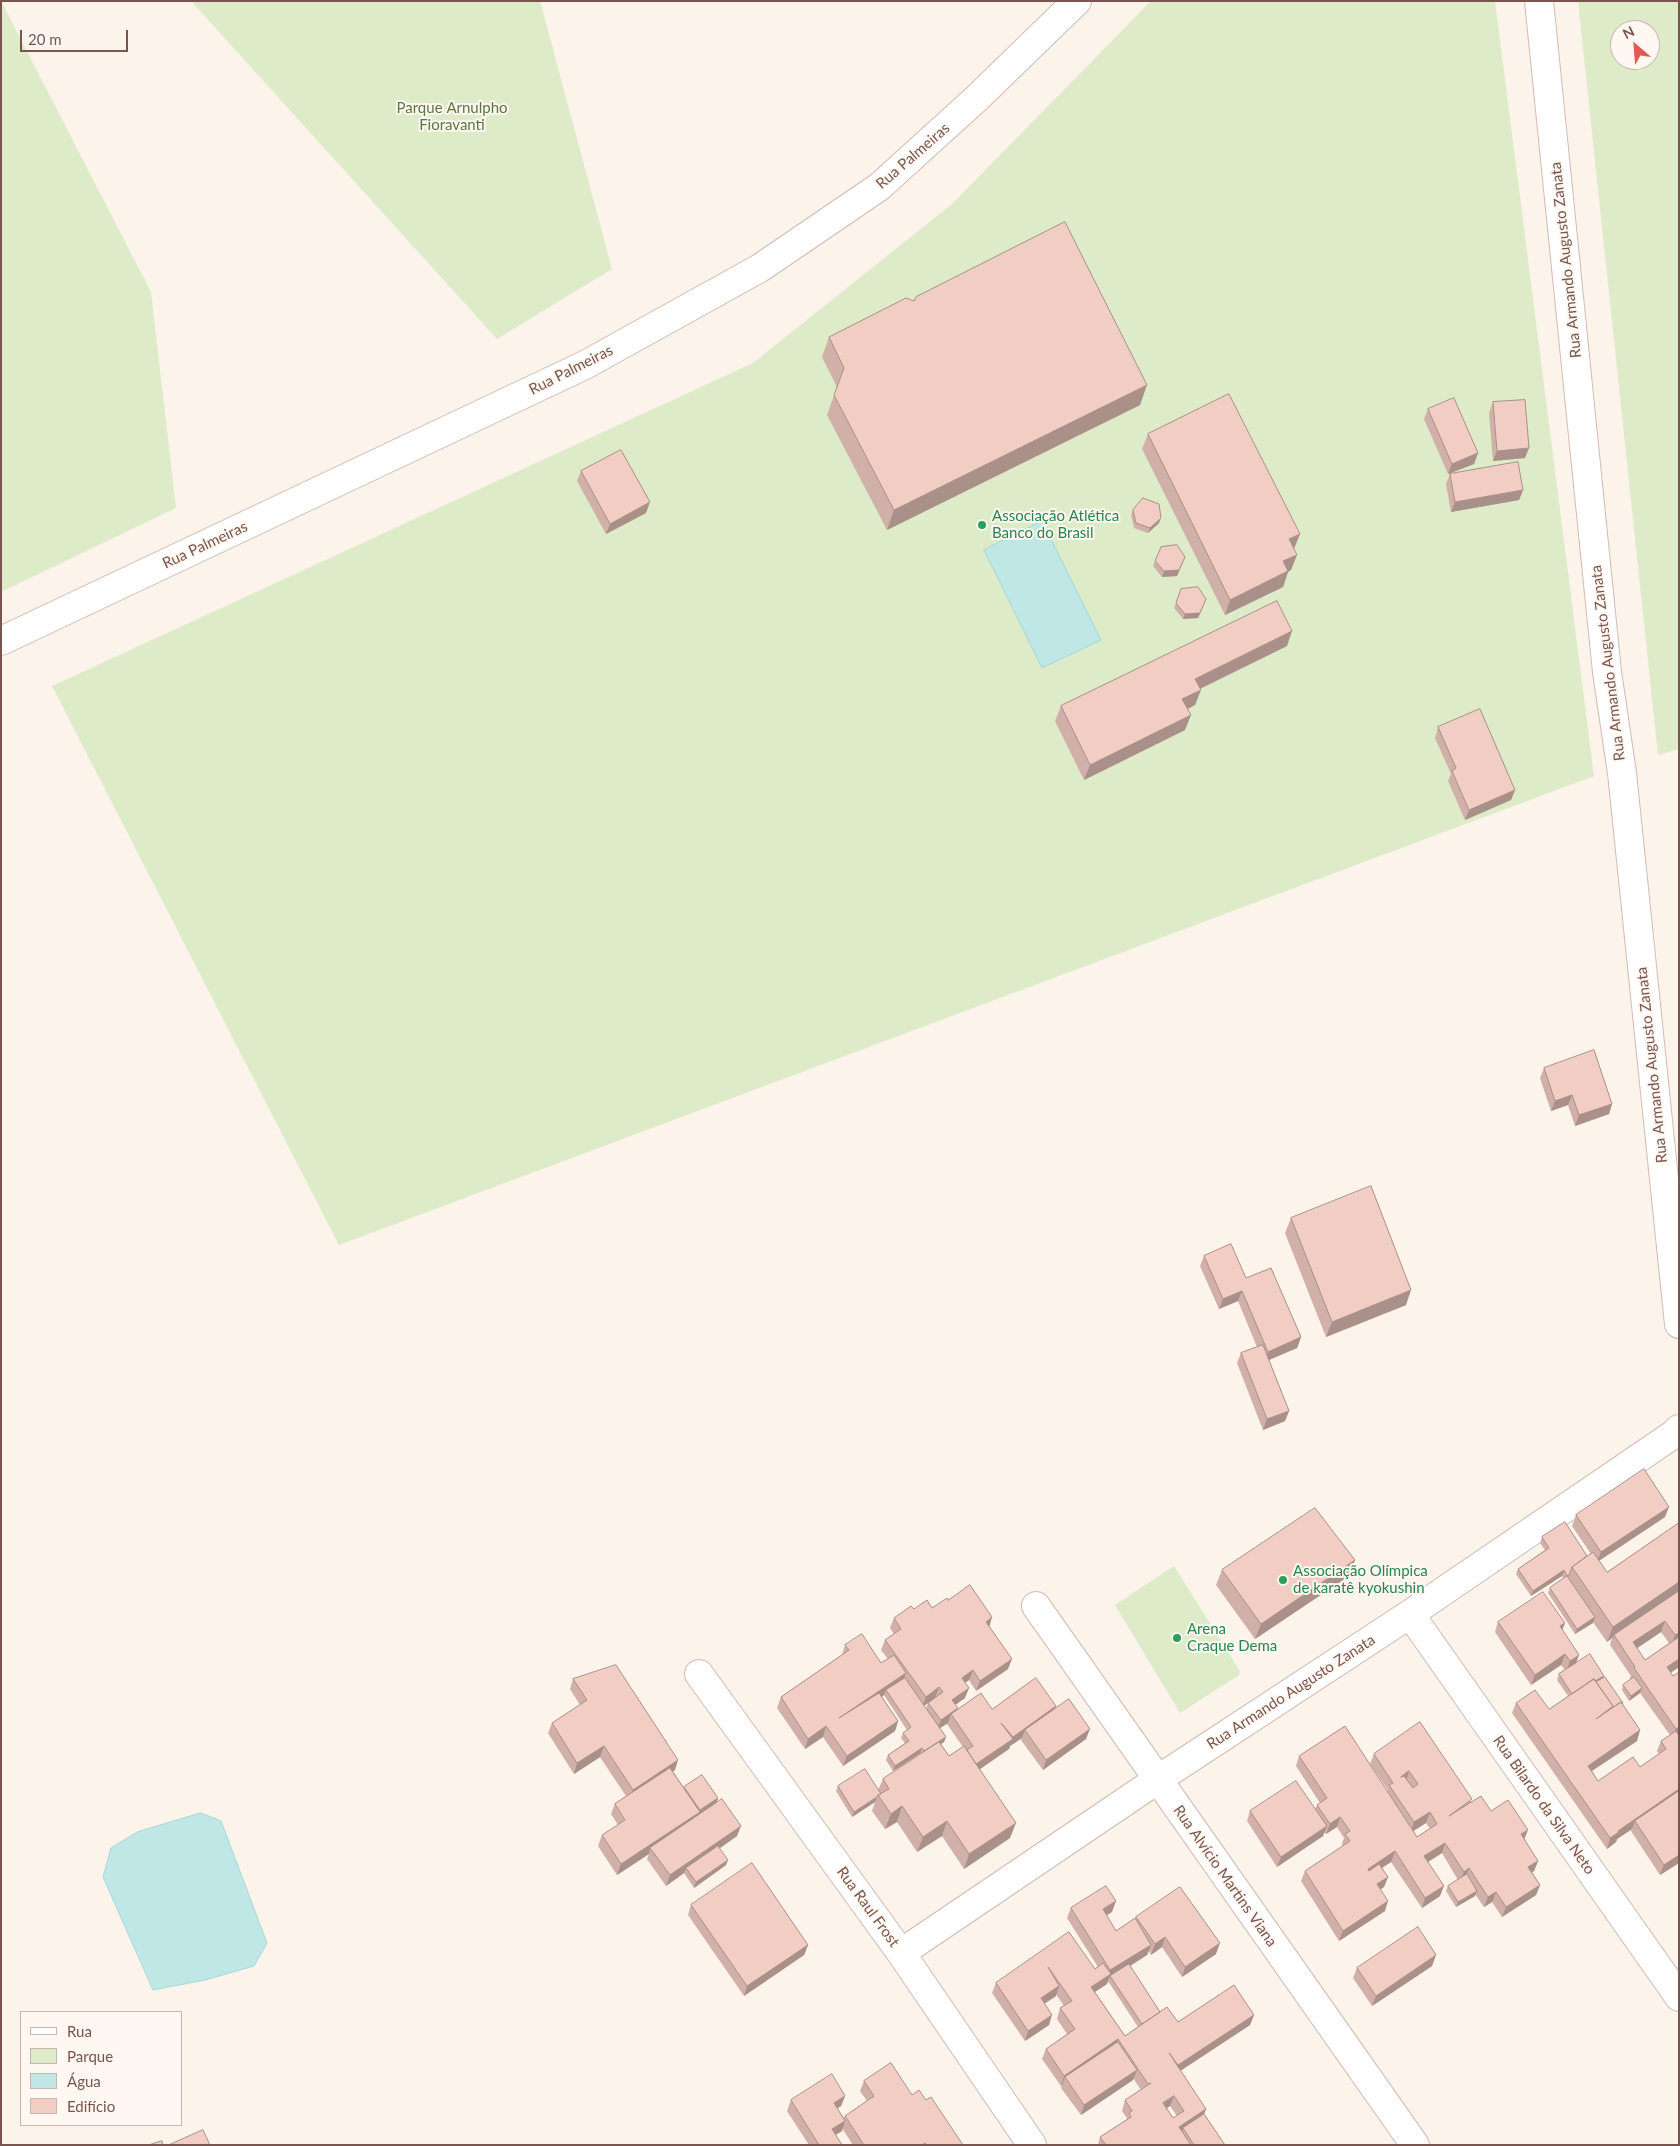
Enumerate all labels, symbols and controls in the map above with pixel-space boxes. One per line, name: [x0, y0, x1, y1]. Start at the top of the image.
scale bar: [22, 20, 130, 52]
north arrow: [1610, 20, 1660, 70]
text: N: [1620, 22, 1637, 42]
text: 20 m: [28, 30, 62, 48]
park label: Parque Arnulpho Fioravanti: [396, 99, 508, 134]
street label: Rua Palmeiras: [873, 119, 953, 193]
street label: Rua Armando Augusto Zanata: [1547, 161, 1585, 359]
street label: Rua Palmeiras: [526, 341, 616, 399]
place label: Associação Atlética Banco do Brasil: [992, 507, 1119, 542]
street label: Rua Palmeiras: [160, 517, 250, 573]
marker: Associação Atlética Banco do Brasil: [976, 519, 988, 531]
street label: Rua Armando Augusto Zanata: [1587, 564, 1629, 762]
street label: Rua Armando Augusto Zanata: [1633, 966, 1671, 1164]
place label: Associação Olímpica de karatê kyokushin: [1293, 1562, 1428, 1597]
marker: Associação Olímpica de karatê kyokushin: [1277, 1574, 1289, 1586]
place label: Arena Craque Dema: [1187, 1620, 1277, 1655]
street label: Rua Armando Augusto Zanata: [1204, 1631, 1378, 1753]
marker: Arena Craque Dema: [1171, 1632, 1183, 1644]
street label: Rua Bilardo da Silva Neto: [1489, 1732, 1599, 1878]
street label: Rua Alvício Martins Viana: [1169, 1802, 1281, 1950]
street label: Rua Raul Frost: [833, 1863, 903, 1951]
legend: [20, 2011, 182, 2126]
text: Rua: [67, 2022, 92, 2040]
text: Parque: [67, 2047, 113, 2065]
text: Água: [67, 2072, 101, 2090]
text: Edifício: [67, 2097, 115, 2115]

